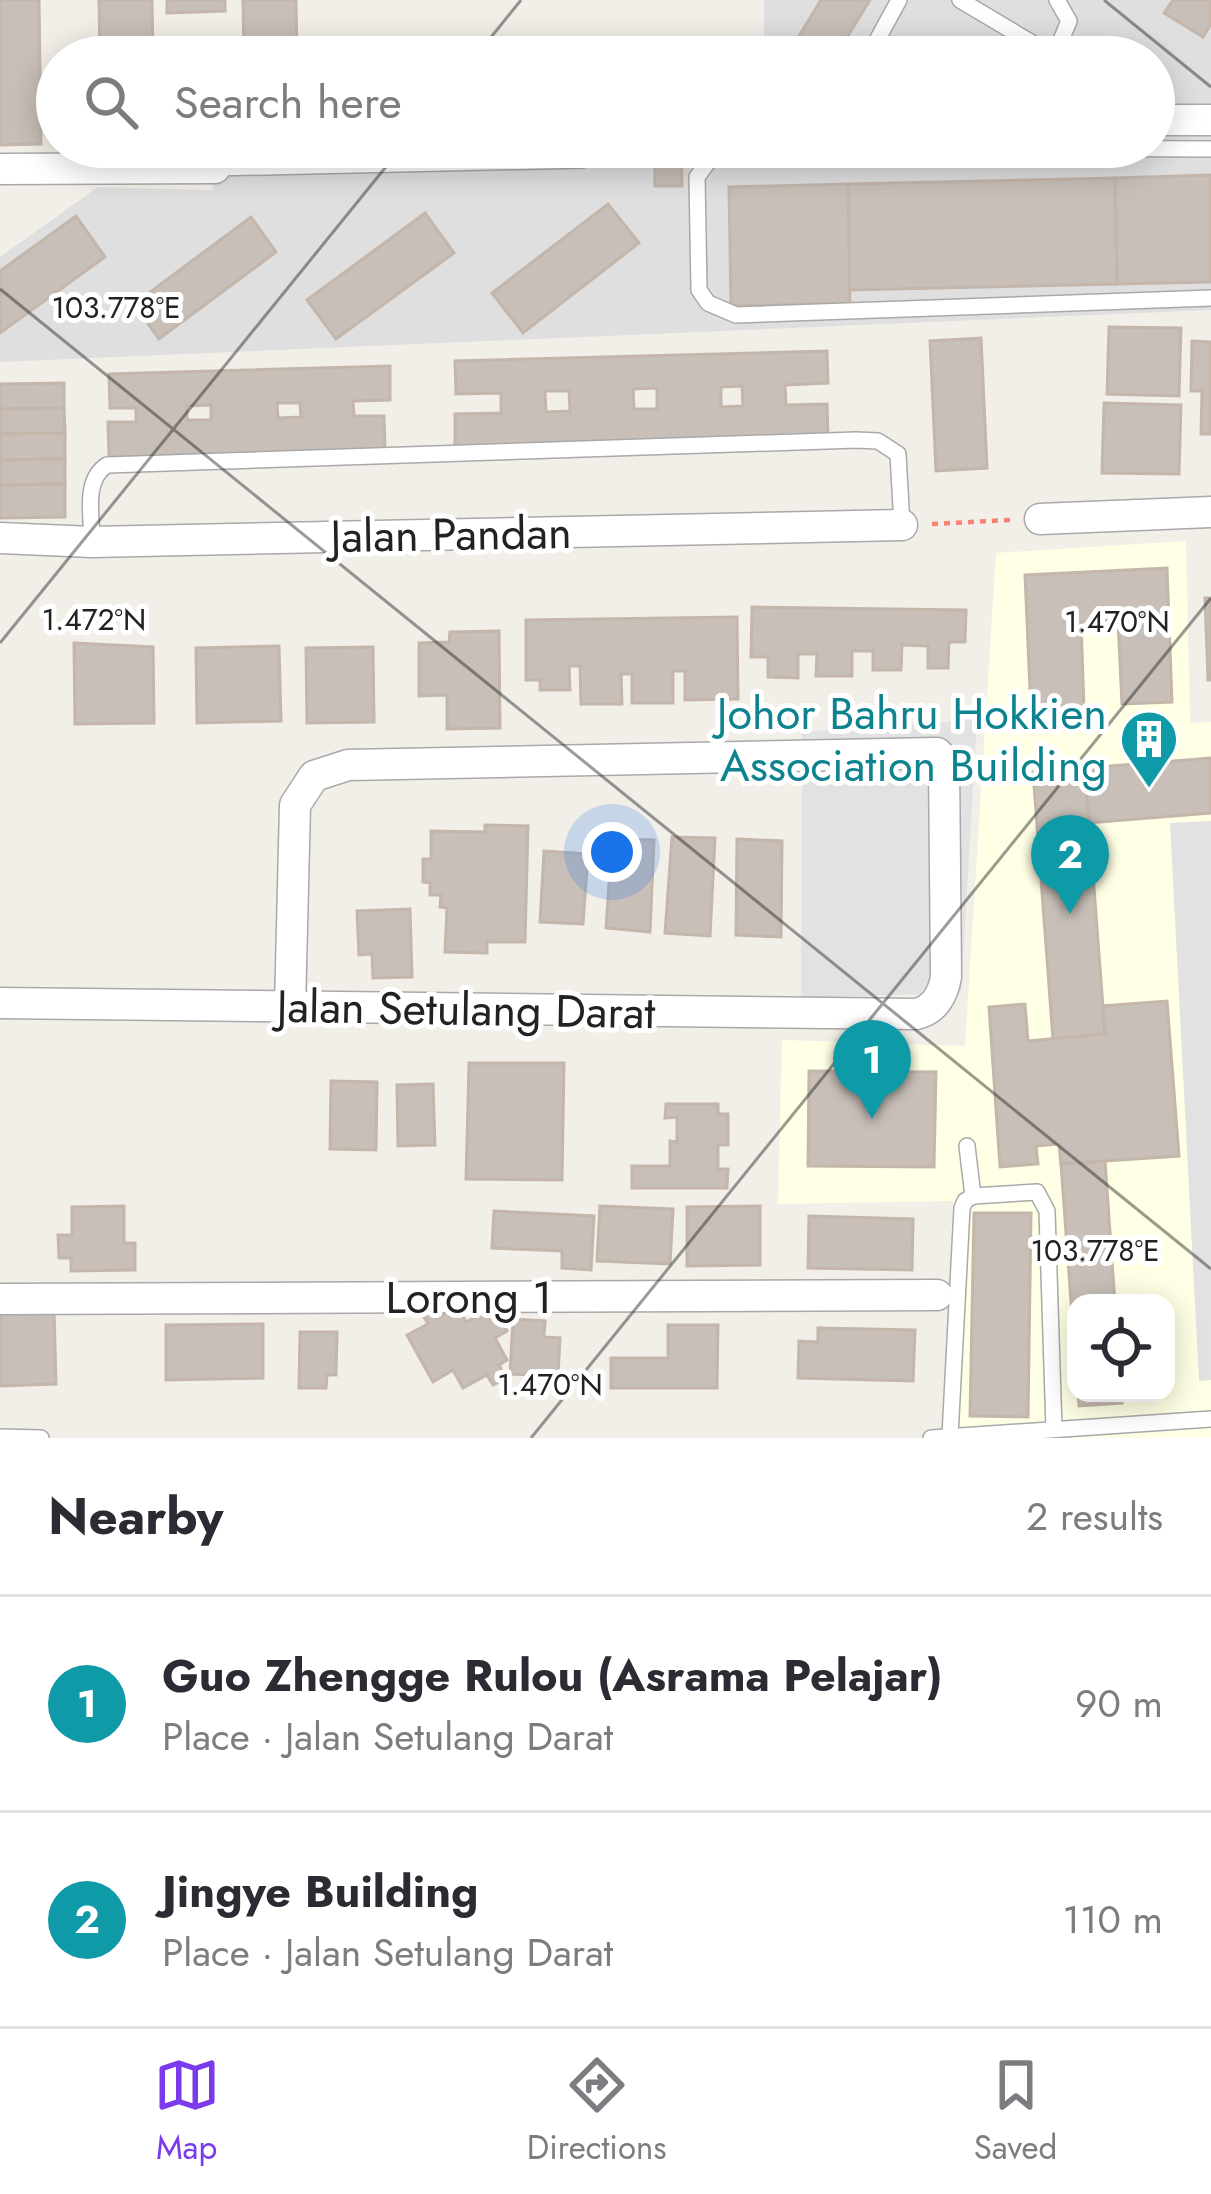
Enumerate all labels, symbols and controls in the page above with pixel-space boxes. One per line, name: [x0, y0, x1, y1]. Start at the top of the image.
search box: [36, 36, 1175, 168]
icon: search: [78, 69, 144, 135]
text: Search here: [174, 70, 402, 135]
text: 103.778°E: [51, 286, 181, 329]
street label: Jalan Pandan: [325, 500, 572, 569]
text: 1.472°N: [42, 598, 146, 641]
text: 1.470°N: [1064, 600, 1170, 643]
place label: Johor Bahru Hokkien Association Building: [712, 681, 1107, 798]
building icon: Johor Bahru Hokkien Association Building: [1118, 708, 1180, 790]
pin: 2: [1031, 815, 1109, 914]
your location: [582, 822, 642, 882]
street label: Jalan Setulang Darat: [271, 974, 656, 1045]
pin: 1: [833, 1020, 911, 1119]
text: 103.778°E: [1030, 1229, 1160, 1272]
street label: Lorong 1: [385, 1265, 553, 1330]
map controls: [1067, 1294, 1175, 1402]
button: locate: [1067, 1294, 1175, 1402]
text: 1.470°N: [497, 1363, 603, 1406]
text: Nearby: [48, 1479, 223, 1553]
text: 2 results: [1026, 1488, 1163, 1545]
text: Guo Zhengge Rulou (Asrama Pelajar): [162, 1643, 943, 1708]
text: 1: [77, 1675, 97, 1732]
text: 90 m: [1075, 1675, 1163, 1732]
text: Place · Jalan Setulang Darat: [162, 1708, 613, 1765]
text: Jingye Building: [162, 1859, 479, 1924]
text: 2: [74, 1891, 100, 1948]
text: 110 m: [1062, 1891, 1163, 1948]
text: Place · Jalan Setulang Darat: [162, 1924, 613, 1981]
tab: Map: [154, 2052, 220, 2171]
tab: Directions: [527, 2052, 667, 2171]
tab: Saved: [974, 2052, 1057, 2171]

